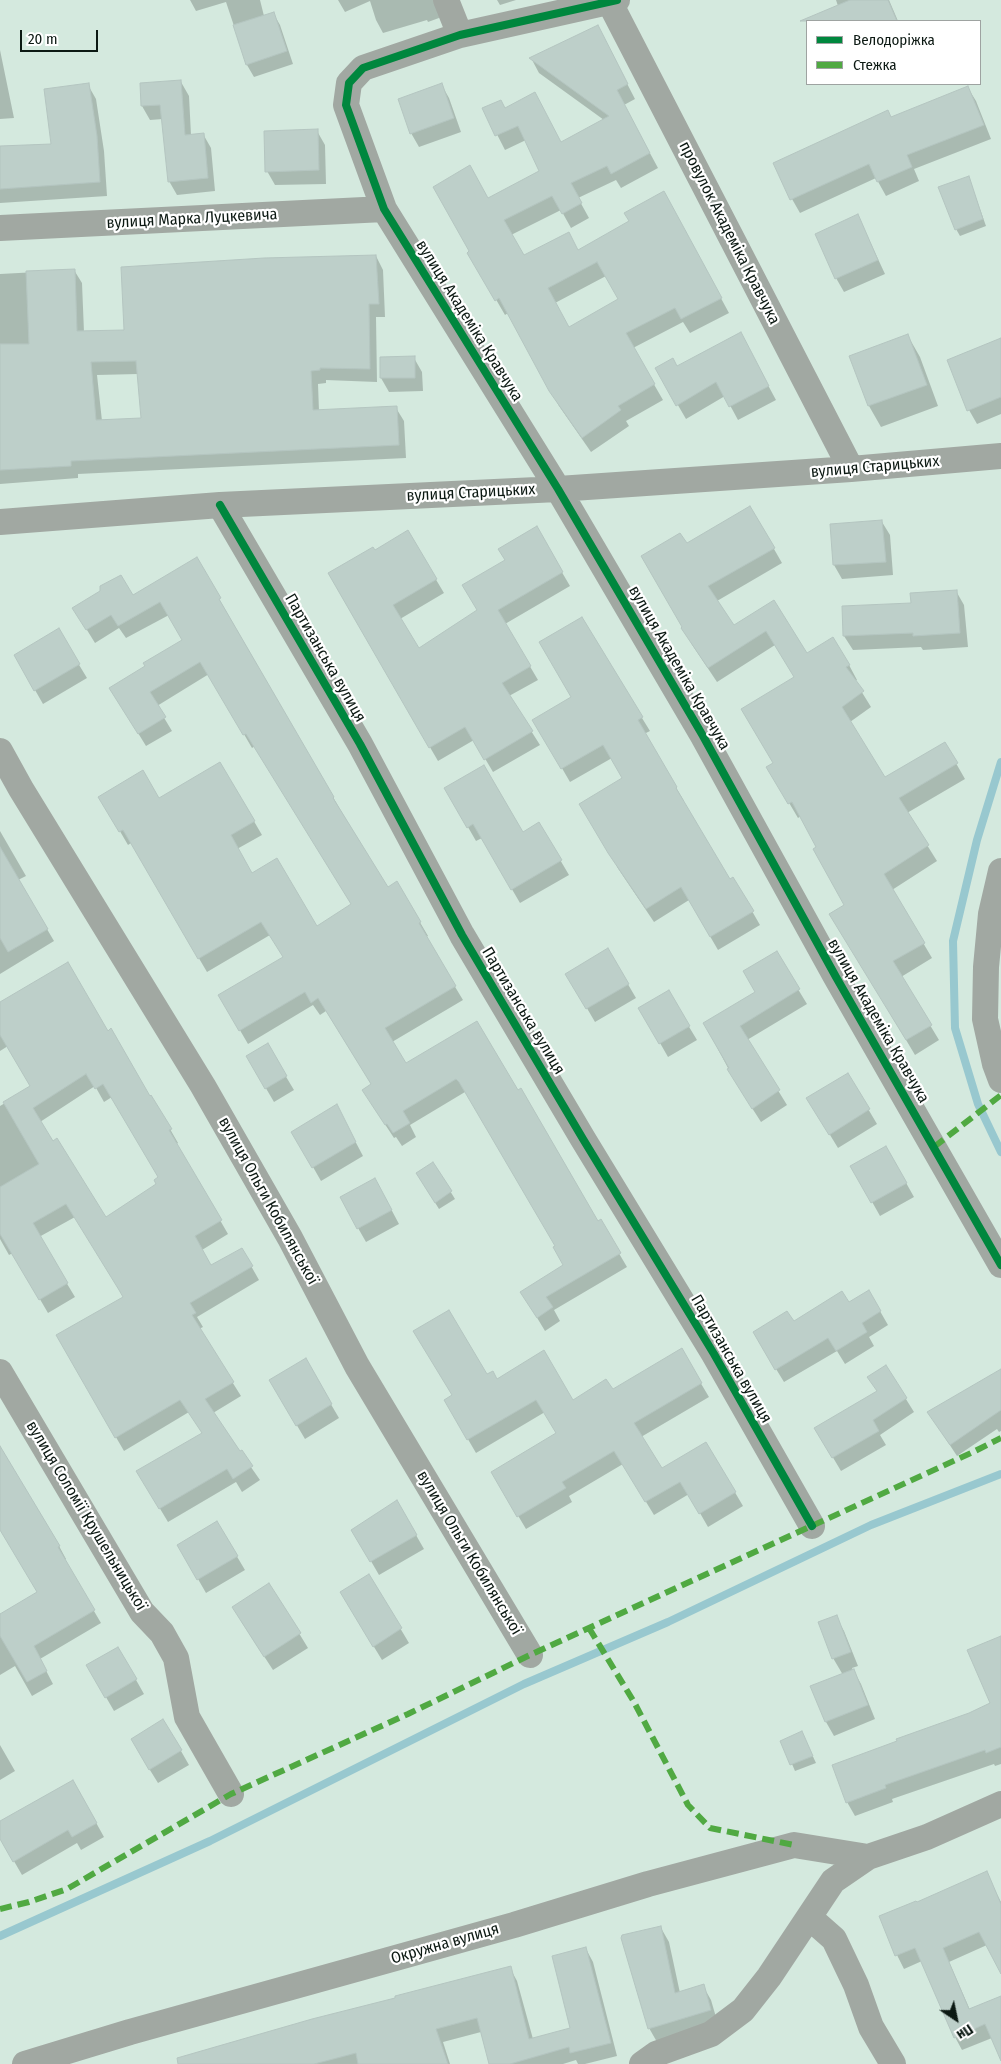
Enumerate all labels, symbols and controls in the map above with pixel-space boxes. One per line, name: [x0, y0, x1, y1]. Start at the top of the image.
scale bar: [22, 20, 100, 52]
legend: [806, 20, 981, 85]
text: 20 m: [28, 30, 58, 48]
text: Велодоріжка: [853, 31, 935, 49]
text: Стежка: [853, 56, 897, 74]
street label: провулок Академіка Кравчука: [674, 138, 784, 328]
street label: вулиця Марка Луцкевича: [106, 205, 278, 233]
street label: вулиця Академіка Кравчука: [411, 237, 527, 405]
street label: вулиця Старицьких: [810, 452, 940, 482]
street label: вулиця Старицьких: [406, 480, 536, 506]
street label: вулиця Академіка Кравчука: [624, 582, 734, 754]
street label: Партизанська вулиця: [280, 590, 370, 726]
street label: вулиця Академіка Кравчука: [823, 935, 933, 1107]
street label: Партизанська вулиця: [477, 944, 569, 1078]
street label: вулиця Ольги Кобилянської: [214, 1114, 322, 1288]
street label: Партизанська вулиця: [686, 1291, 776, 1427]
street label: вулиця Соломії Крушельницької: [22, 1418, 150, 1614]
street label: вулиця Ольги Кобилянської: [412, 1467, 526, 1639]
street label: Окружна вулиця: [389, 1919, 501, 1969]
north arrow: [931, 1994, 981, 2044]
text: Пн: [953, 2020, 976, 2043]

